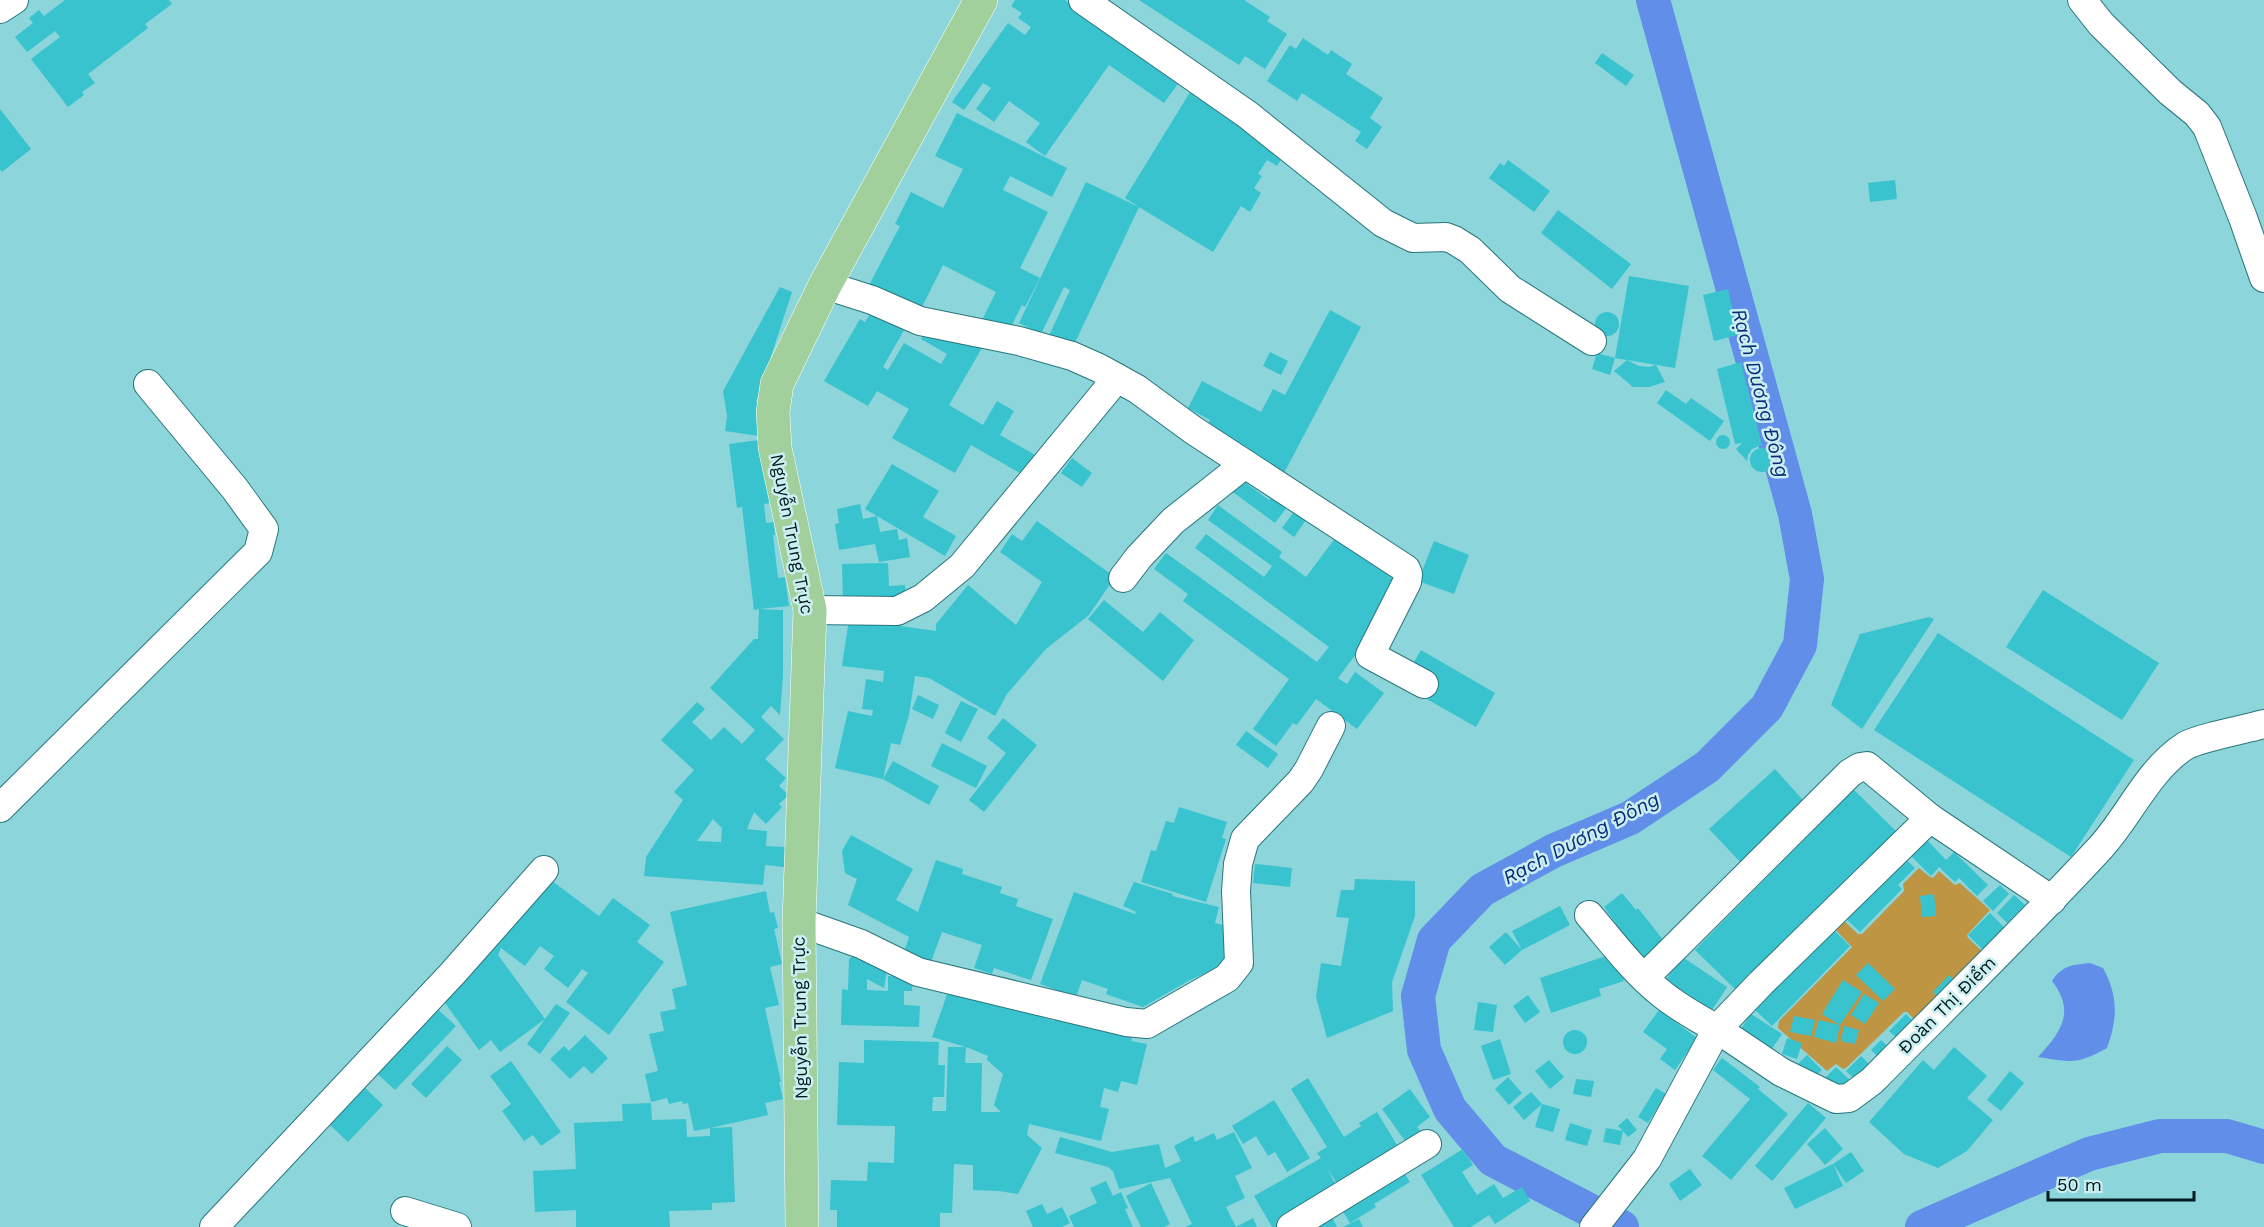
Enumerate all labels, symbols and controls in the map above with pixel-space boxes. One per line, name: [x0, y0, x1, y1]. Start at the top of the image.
water label: Rạch Dương Đông: [1727, 306, 1795, 480]
street label: Nguyễn Trung Trực: [767, 452, 818, 616]
water label: Rạch Dương Đông: [1499, 787, 1663, 889]
street label: Nguyễn Trung Trực: [788, 936, 811, 1100]
street label: Đoàn Thị Điểm: [1894, 952, 2000, 1058]
scale bar: [2048, 1164, 2194, 1202]
text: 50 m: [2057, 1174, 2102, 1195]

